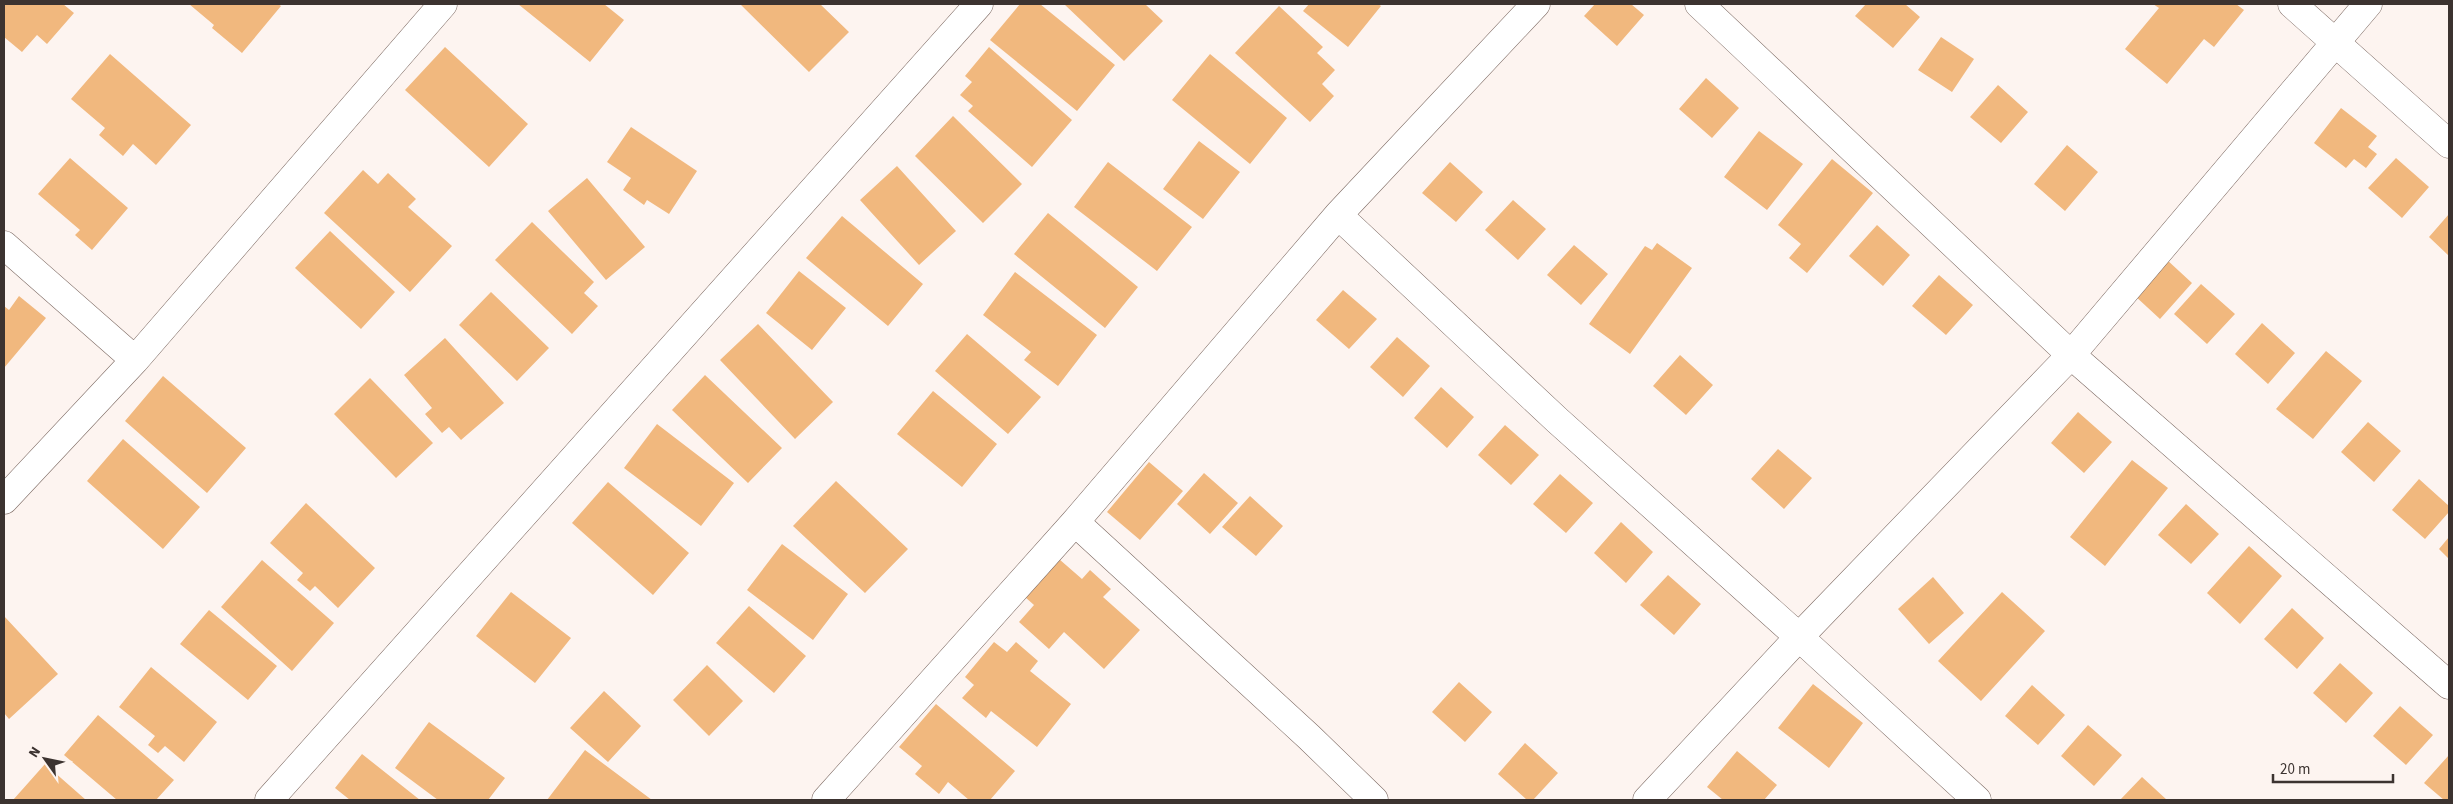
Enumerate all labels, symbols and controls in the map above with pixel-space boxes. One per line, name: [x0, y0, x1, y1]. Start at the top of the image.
north arrow: [20, 734, 70, 784]
text: N: [24, 743, 46, 762]
scale bar: [2273, 752, 2393, 784]
text: 20 m: [2280, 759, 2310, 780]

